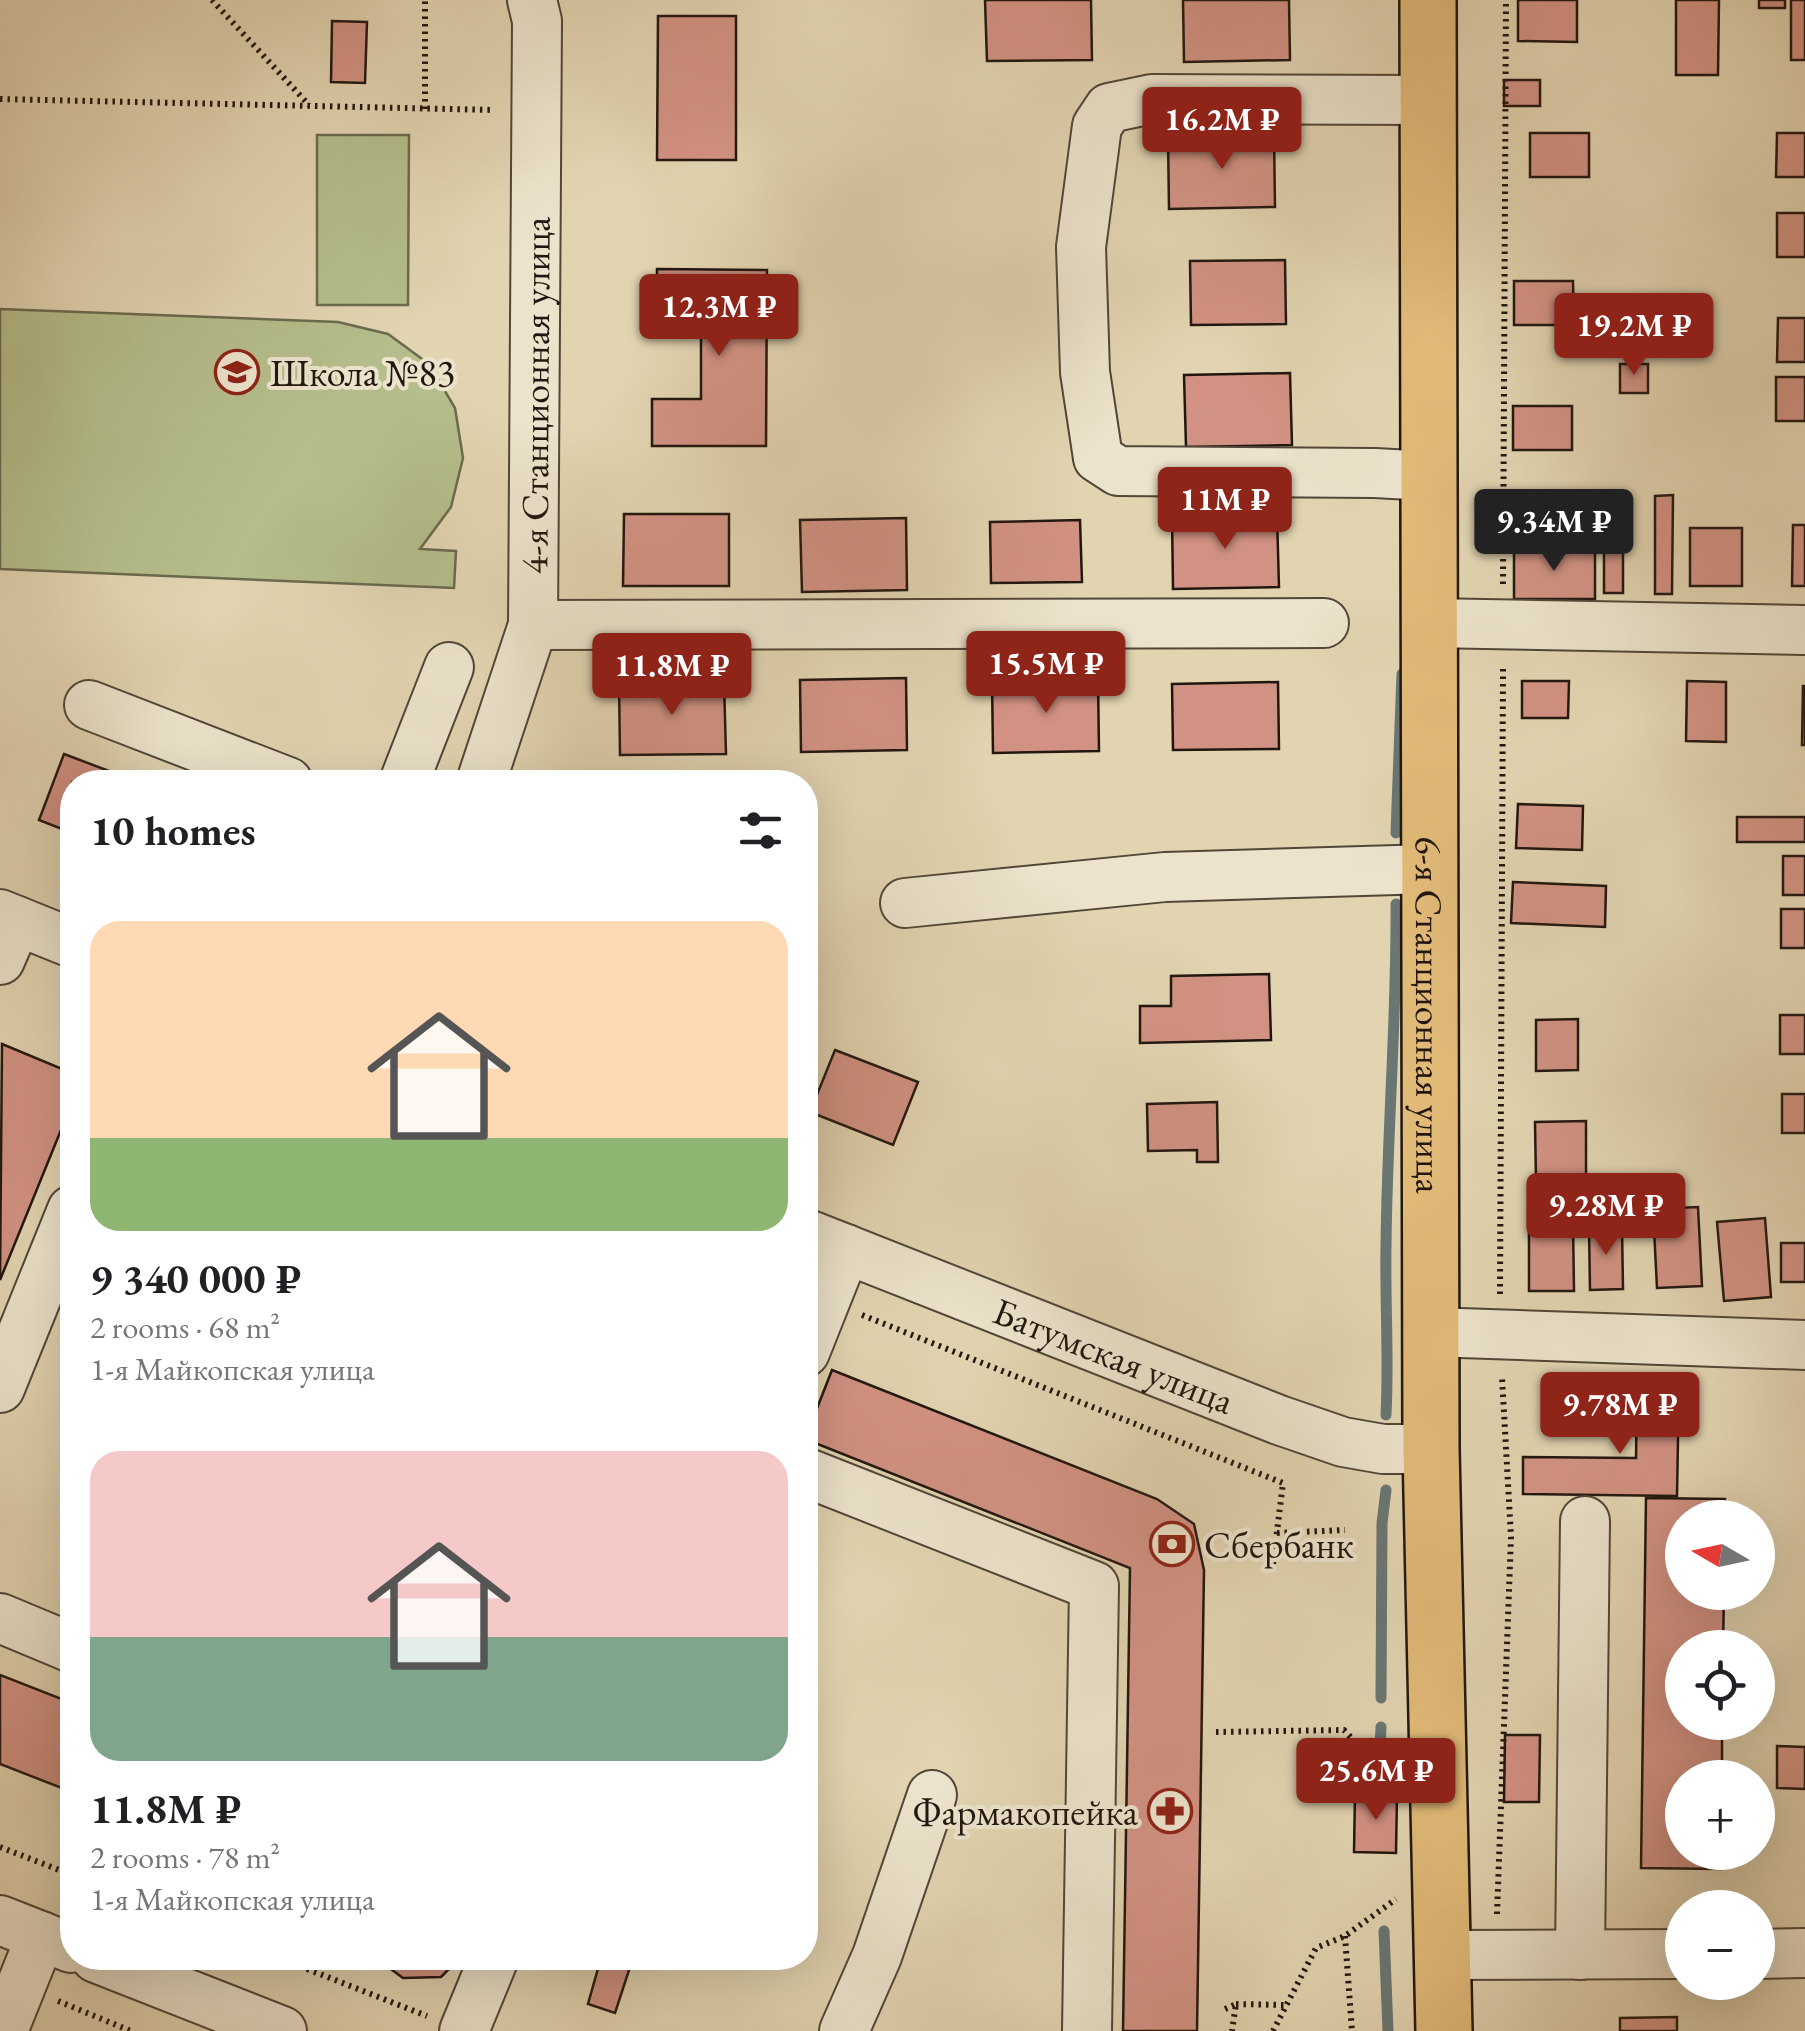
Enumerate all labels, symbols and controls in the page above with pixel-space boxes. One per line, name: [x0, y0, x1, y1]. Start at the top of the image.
pin: 16.2M ₽: [1130, 87, 1314, 172]
text: 16.2M ₽: [1164, 98, 1280, 140]
street label: 4-я Станционная улица: [509, 216, 560, 574]
pin: 12.3M ₽: [627, 274, 811, 359]
text: 12.3M ₽: [661, 285, 777, 327]
pin: 19.2M ₽: [1542, 293, 1726, 378]
text: 19.2M ₽: [1576, 304, 1692, 346]
place label: Школа №83: [270, 348, 455, 397]
school or university icon: Школа №83: [214, 349, 260, 395]
pin: 11M ₽: [1155, 467, 1295, 552]
text: 11M ₽: [1180, 478, 1270, 520]
pin: 9.34M ₽: [1462, 489, 1646, 574]
text: 9.34M ₽: [1496, 500, 1612, 542]
pin: 15.5M ₽: [954, 631, 1138, 716]
pin: 11.8M ₽: [580, 633, 764, 718]
text: 15.5M ₽: [988, 642, 1104, 684]
text: 11.8M ₽: [614, 644, 730, 686]
text: 10 homes: [90, 803, 256, 858]
icon: filters: [733, 803, 788, 858]
street label: 6-я Станционная улица: [1405, 836, 1455, 1195]
icon: home: [349, 986, 529, 1166]
pin: 9.28M ₽: [1514, 1173, 1698, 1258]
text: 9.28M ₽: [1548, 1184, 1664, 1226]
text: 9 340 000 ₽: [90, 1251, 301, 1306]
street label: Батумская улица: [986, 1285, 1242, 1425]
text: 2 rooms · 68 m²: [90, 1306, 280, 1348]
text: 1-я Майкопская улица: [90, 1348, 375, 1390]
pin: 9.78M ₽: [1528, 1372, 1712, 1457]
text: 9.78M ₽: [1562, 1383, 1678, 1425]
north arrow: [1665, 1500, 1775, 1610]
map controls: [1665, 1500, 1775, 2000]
icon: home: [349, 1516, 529, 1696]
place label: Сбербанк: [1204, 1520, 1354, 1569]
bank icon: Сбербанк: [1149, 1521, 1195, 1567]
button: locate: [1665, 1630, 1775, 1740]
pin: 25.6M ₽: [1284, 1738, 1468, 1823]
text: 25.6M ₽: [1318, 1749, 1434, 1791]
button: +: [1665, 1760, 1775, 1870]
text: 11.8M ₽: [90, 1781, 241, 1836]
place label: Фармакопейка: [913, 1787, 1139, 1836]
pharmacy icon: Фармакопейка: [1147, 1788, 1193, 1834]
text: 2 rooms · 78 m²: [90, 1836, 280, 1878]
text: 1-я Майкопская улица: [90, 1878, 375, 1920]
button: −: [1665, 1890, 1775, 2000]

